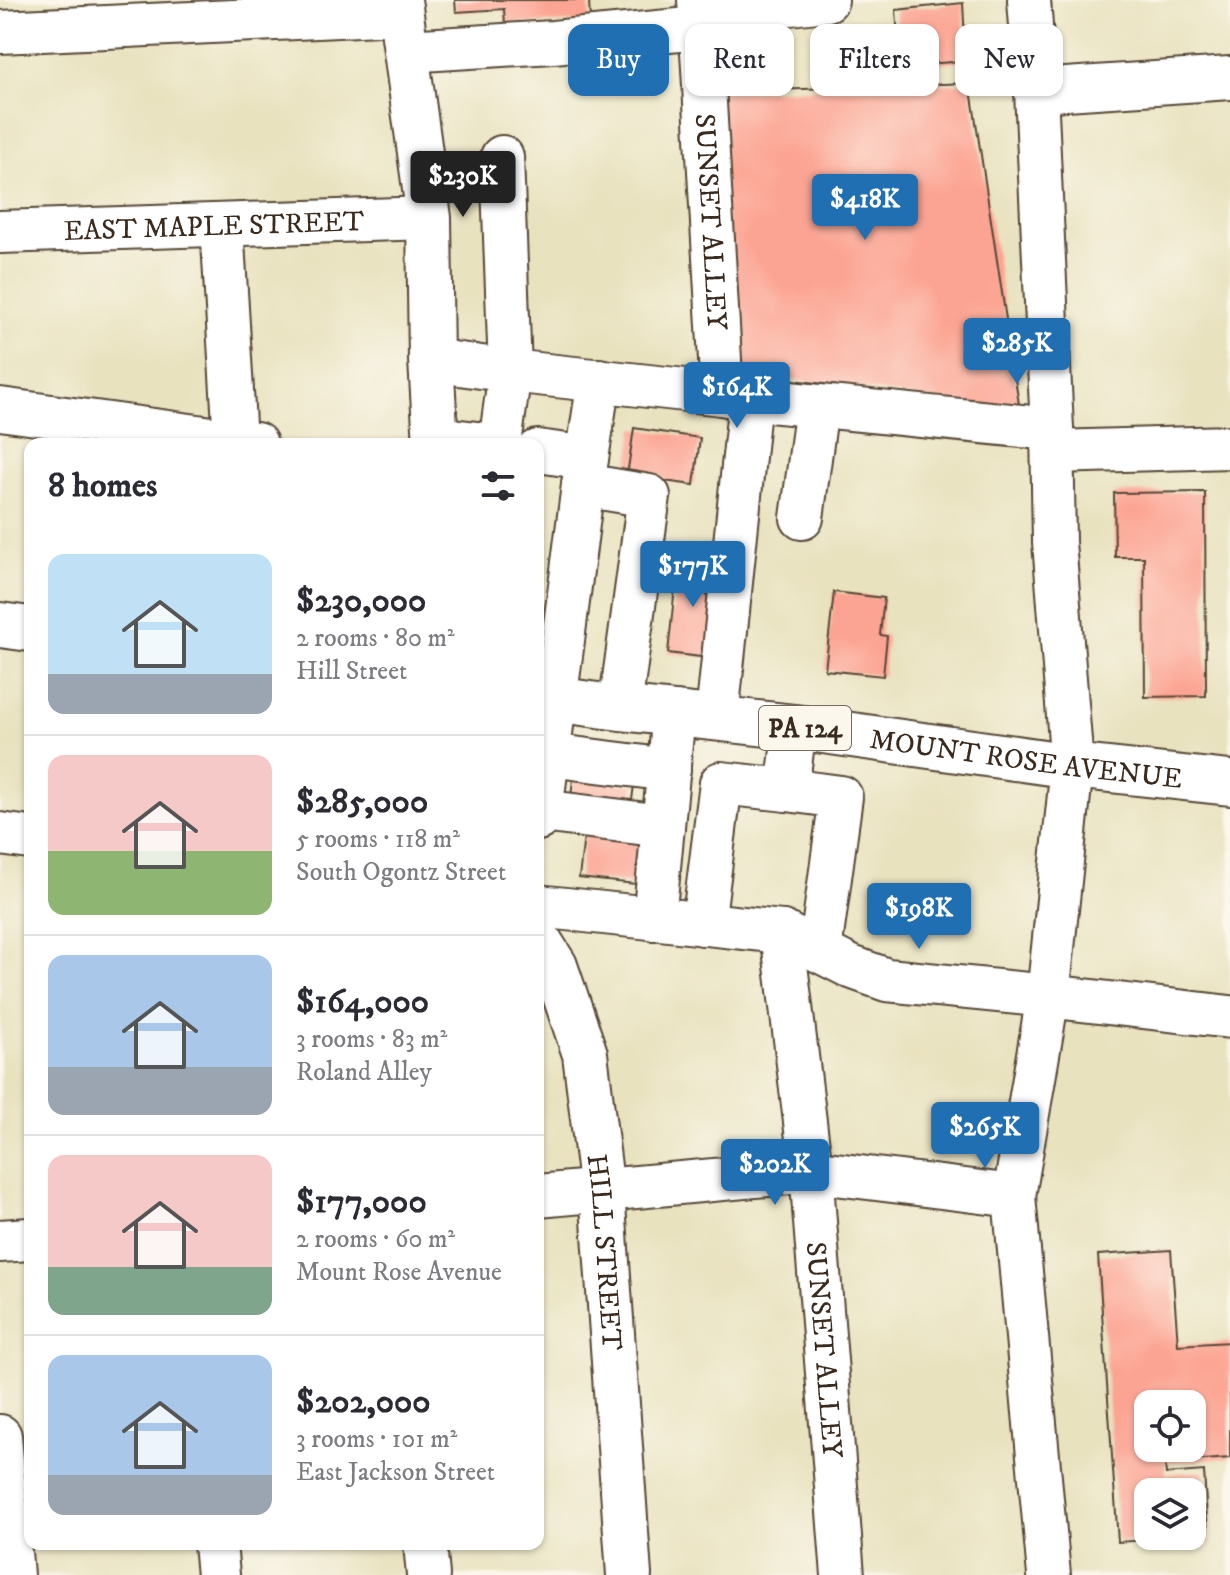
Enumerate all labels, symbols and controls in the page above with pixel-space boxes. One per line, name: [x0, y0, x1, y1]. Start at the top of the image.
chip: Buy: [568, 24, 669, 96]
chip: Rent: [685, 24, 794, 96]
chip: Filters: [810, 24, 939, 96]
chip: New: [955, 24, 1063, 96]
street label: SUNSET ALLEY: [687, 113, 734, 331]
pin: $230K: [407, 151, 519, 219]
text: $230K: [429, 160, 497, 193]
pin: $418K: [809, 174, 921, 242]
text: $418K: [830, 183, 900, 216]
street label: EAST MAPLE STREET: [63, 204, 365, 249]
pin: $285K: [961, 318, 1073, 386]
text: $285K: [981, 327, 1053, 360]
pin: $164K: [681, 362, 793, 430]
text: $164K: [702, 371, 772, 404]
icon: filters: [476, 464, 520, 508]
text: 8 homes: [48, 465, 157, 507]
pin: $177K: [637, 541, 749, 609]
text: $177K: [658, 550, 728, 583]
text: $230,000: [296, 580, 426, 622]
icon: home: [112, 586, 208, 682]
text: 2 rooms · 80 m²: [296, 622, 455, 655]
text: Hill Street: [296, 655, 407, 688]
road number: PA 124: [759, 706, 851, 750]
street label: MOUNT ROSE AVENUE: [867, 722, 1184, 797]
text: $285,000: [296, 781, 428, 823]
icon: home: [112, 787, 208, 883]
text: 5 rooms · 118 m²: [296, 823, 460, 856]
text: South Ogontz Street: [296, 856, 506, 889]
pin: $198K: [863, 883, 975, 951]
text: $198K: [885, 892, 953, 925]
text: $164,000: [296, 981, 429, 1023]
icon: home: [112, 987, 208, 1083]
text: 3 rooms · 83 m²: [296, 1023, 447, 1056]
text: Roland Alley: [296, 1056, 432, 1089]
pin: $265K: [929, 1102, 1041, 1170]
text: $265K: [949, 1111, 1021, 1144]
pin: $202K: [719, 1139, 831, 1207]
text: $202K: [739, 1148, 811, 1181]
street label: HILL STREET: [579, 1152, 629, 1351]
text: $177,000: [296, 1181, 427, 1223]
icon: home: [112, 1187, 208, 1283]
text: 2 rooms · 60 m²: [296, 1223, 455, 1256]
street label: SUNSET ALLEY: [798, 1240, 850, 1459]
text: Mount Rose Avenue: [296, 1256, 502, 1289]
text: $202,000: [296, 1381, 431, 1423]
icon: home: [112, 1387, 208, 1483]
map controls: [1134, 1390, 1206, 1550]
button: locate: [1134, 1390, 1206, 1462]
text: 3 rooms · 101 m²: [296, 1423, 457, 1456]
text: East Jackson Street: [296, 1456, 495, 1489]
button: layers: [1134, 1478, 1206, 1550]

